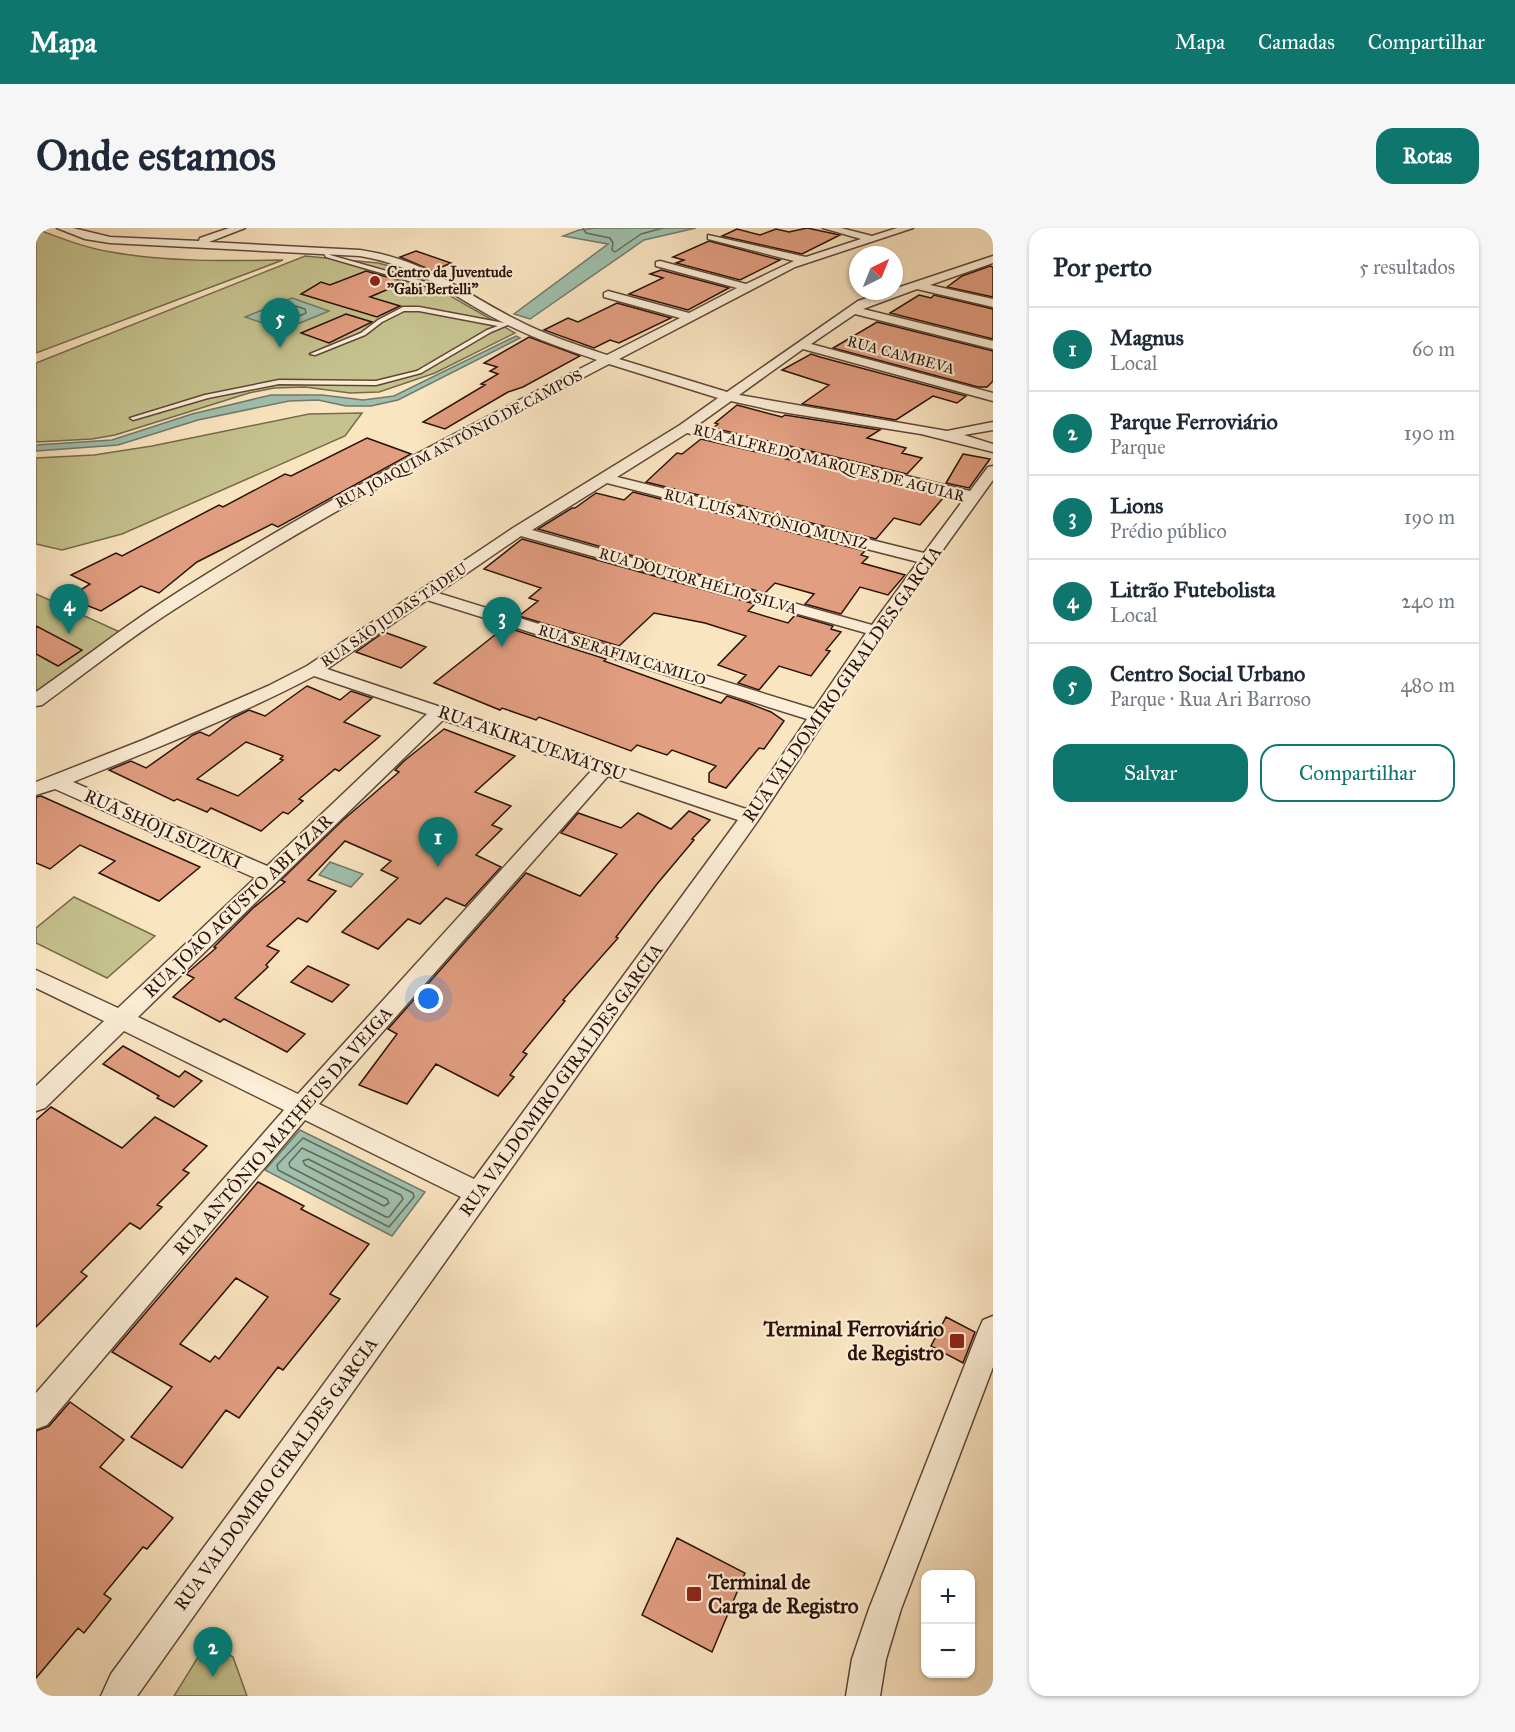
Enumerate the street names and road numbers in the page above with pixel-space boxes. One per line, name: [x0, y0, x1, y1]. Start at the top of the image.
street label: RUA CAMBEVA: [845, 332, 957, 378]
street label: RUA JOAQUIM ANTÔNIO DE CAMPOS: [333, 366, 586, 513]
street label: RUA ALFREDO MARQUES DE AGUIAR: [691, 420, 967, 506]
street label: RUA LUÍS ANTÔNIO MUNIZ: [662, 484, 870, 553]
street label: RUA VALDOMIRO GIRALDES GARCIA: [738, 542, 946, 826]
street label: RUA DOUTOR HÉLIO SILVA: [597, 543, 799, 618]
street label: RUA SÃO JUDAS TADEU: [317, 559, 472, 672]
street label: RUA SERAFIM CAMILO: [536, 621, 708, 689]
street label: RUA AKIRA UEMATSU: [435, 701, 630, 786]
street label: RUA SHOJI SUZUKI: [80, 784, 245, 875]
street label: RUA JOÃO AGUSTO ABI AZAR: [139, 809, 339, 1003]
street label: RUA VALDOMIRO GIRALDES GARCIA: [455, 939, 667, 1221]
street label: RUA ANTÔNIO MATHEUS DA VEIGA: [168, 1001, 397, 1260]
street label: RUA VALDOMIRO GIRALDES GARCIA: [170, 1333, 382, 1615]

